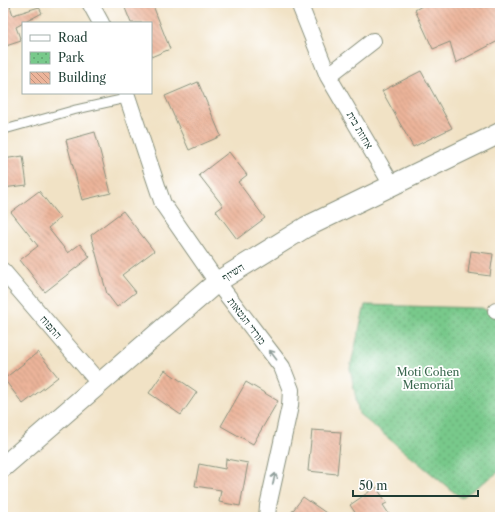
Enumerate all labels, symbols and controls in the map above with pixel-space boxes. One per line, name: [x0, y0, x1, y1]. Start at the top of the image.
legend: [22, 22, 152, 94]
text: Road: [58, 30, 88, 45]
text: Park: [58, 50, 85, 65]
text: Building: [58, 70, 106, 85]
street label: אחוזת בית: [344, 109, 376, 152]
street label: השיזף: [219, 260, 247, 284]
street label: מורדי הגטאות: [225, 295, 269, 347]
street label: התפוח: [37, 312, 65, 342]
one-way arrow: [269, 350, 277, 361]
park label: Moti Cohen Memorial: [397, 365, 460, 392]
scale bar: [353, 472, 478, 498]
one-way arrow: [271, 473, 279, 486]
text: 50 m: [359, 478, 388, 493]

